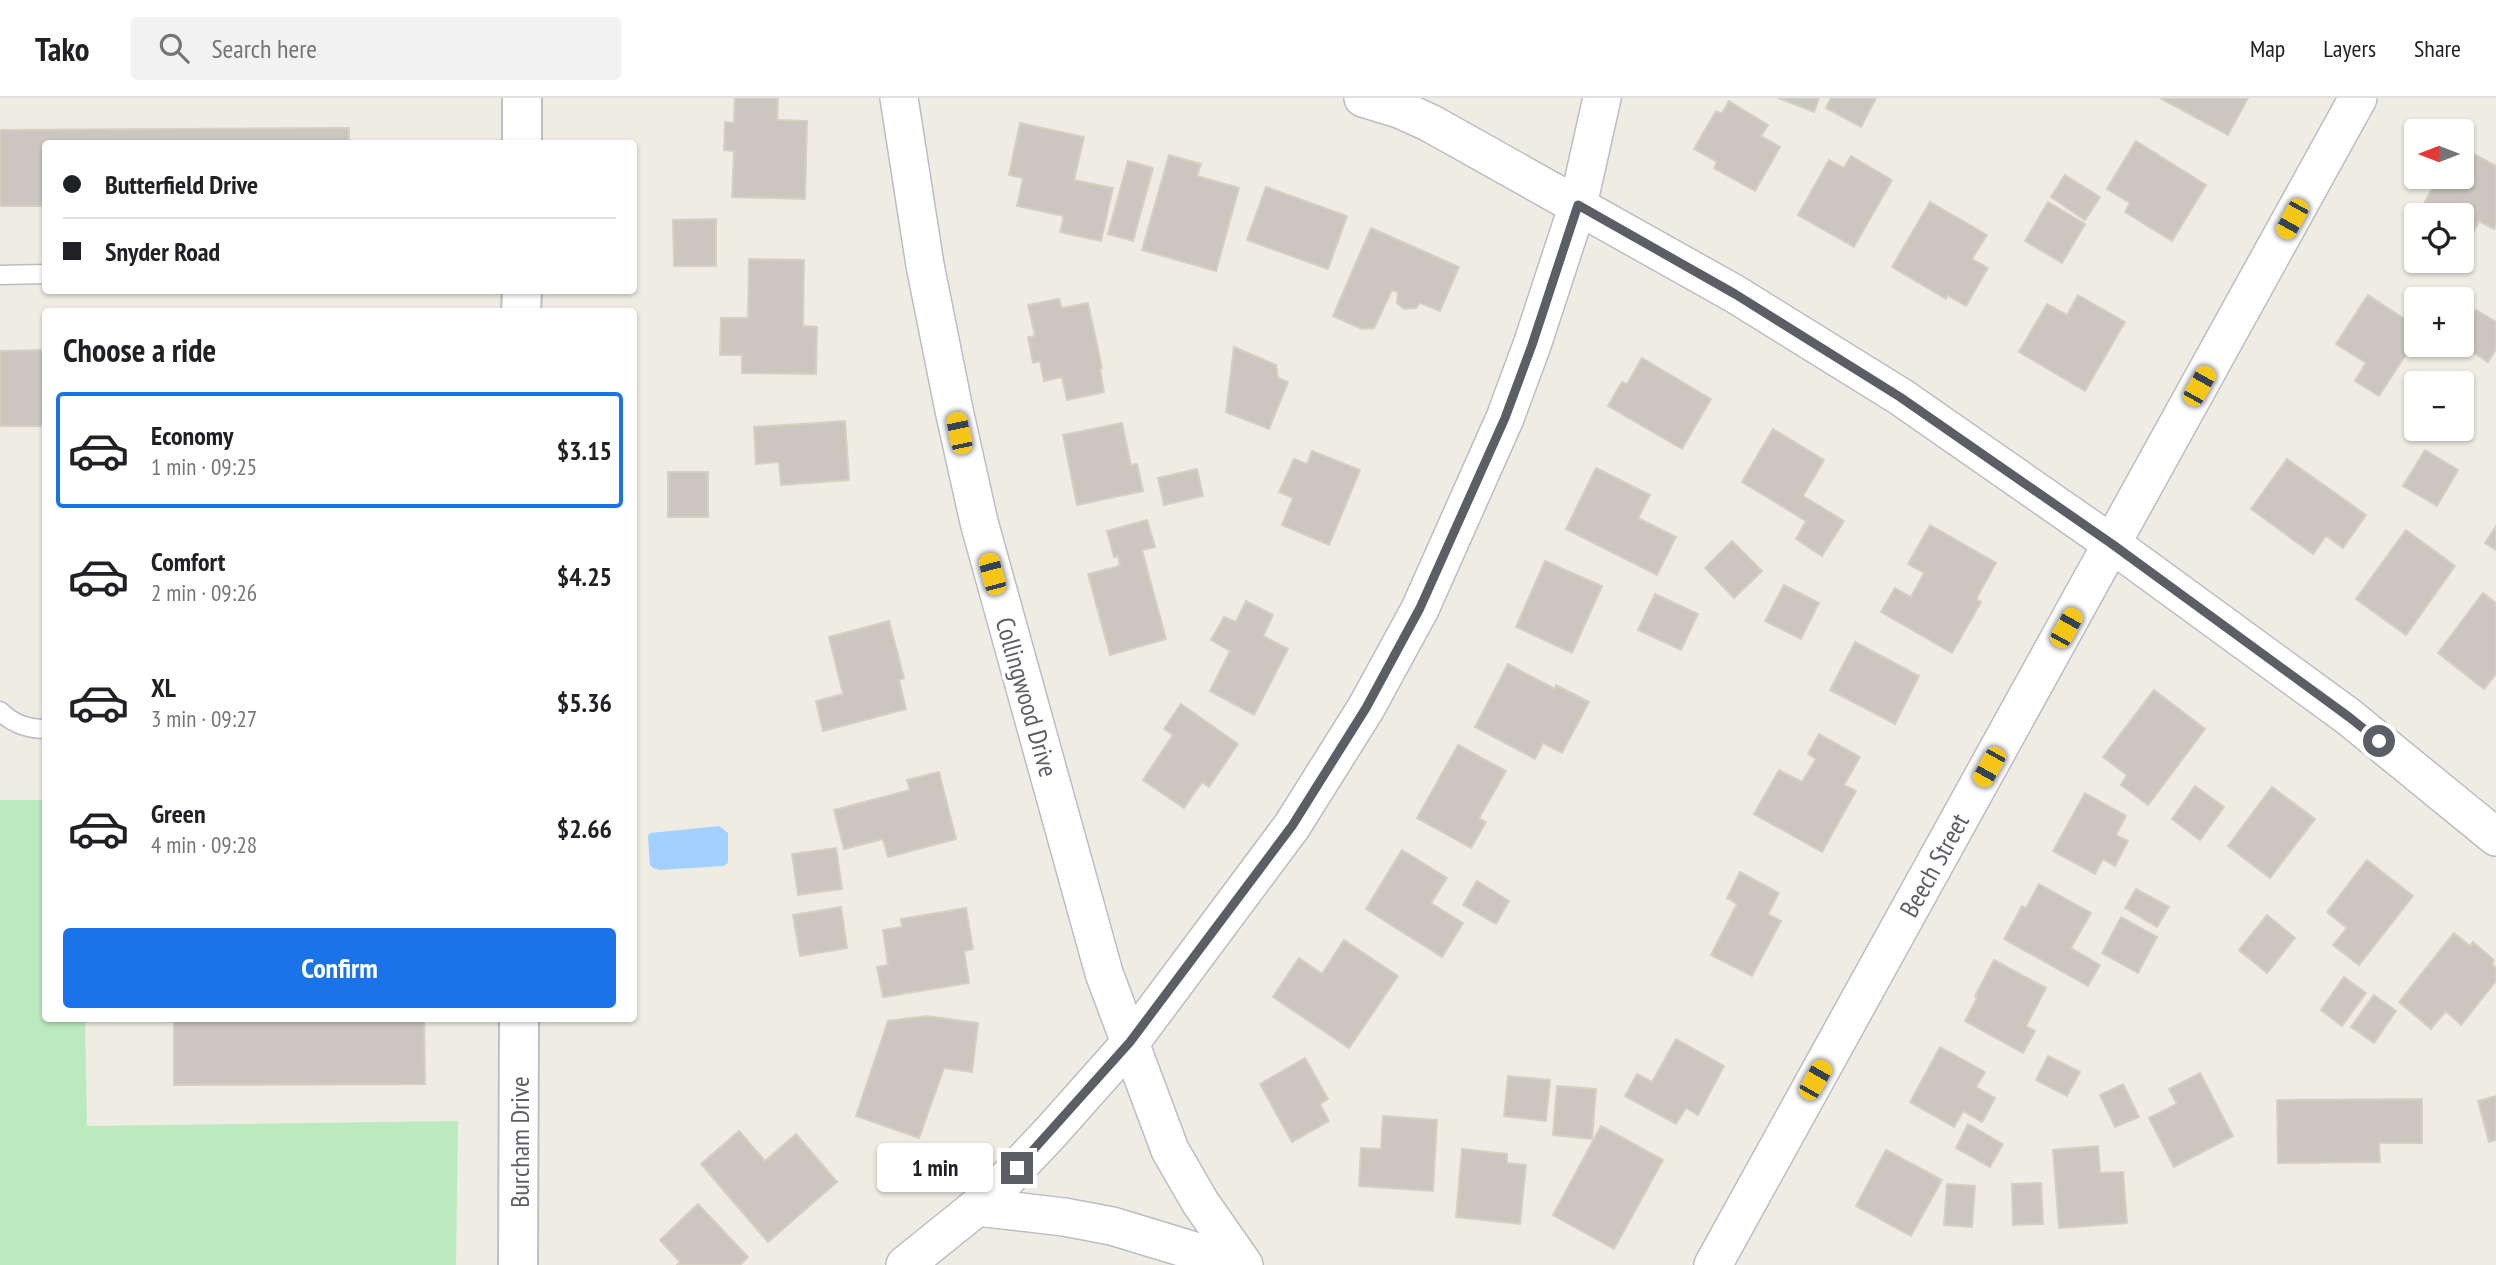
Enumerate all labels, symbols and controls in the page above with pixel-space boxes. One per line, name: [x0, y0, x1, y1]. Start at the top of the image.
search box: [131, 17, 621, 80]
text: Tako: [35, 27, 89, 70]
icon: search: [155, 29, 193, 67]
text: Search here: [211, 32, 317, 65]
text: Map: [2250, 33, 2285, 64]
text: Layers: [2323, 33, 2376, 64]
text: Share: [2414, 33, 2461, 64]
north arrow: [2404, 119, 2474, 189]
map controls: [2404, 119, 2474, 441]
text: Butterfield Drive: [105, 168, 258, 201]
car: [2273, 196, 2312, 242]
button: locate: [2404, 203, 2474, 273]
text: Snyder Road: [105, 235, 220, 268]
button: +: [2404, 287, 2474, 357]
text: Choose a ride: [63, 329, 216, 371]
car: [2180, 363, 2219, 409]
button: −: [2404, 371, 2474, 441]
car: [945, 410, 974, 456]
icon: car: [67, 419, 130, 482]
text: Economy: [151, 419, 233, 452]
text: $3.15: [557, 434, 612, 467]
text: 1 min · 09:25: [151, 452, 257, 481]
icon: car: [67, 545, 130, 608]
text: Comfort: [151, 545, 225, 578]
car: [977, 551, 1008, 597]
text: $4.25: [557, 560, 612, 593]
text: 2 min · 09:26: [151, 578, 257, 607]
car: [2047, 605, 2086, 651]
street label: Collingwood Drive: [988, 613, 1066, 781]
icon: car: [67, 671, 130, 734]
text: XL: [151, 671, 176, 704]
text: $5.36: [557, 686, 612, 719]
text: 3 min · 09:27: [151, 704, 257, 733]
route start: [2363, 725, 2395, 757]
car: [1970, 744, 2009, 790]
icon: car: [67, 797, 130, 860]
text: Green: [151, 797, 206, 830]
street label: Beech Street: [1892, 807, 1976, 923]
text: $2.66: [557, 812, 612, 845]
text: 4 min · 09:28: [151, 830, 257, 859]
button: Confirm: [63, 928, 616, 1008]
car: [1796, 1057, 1835, 1103]
street label: Burcham Drive: [503, 1076, 536, 1208]
callout: 1 min: [877, 1144, 992, 1192]
route end: [1001, 1152, 1033, 1184]
text: 1 min: [912, 1153, 958, 1182]

